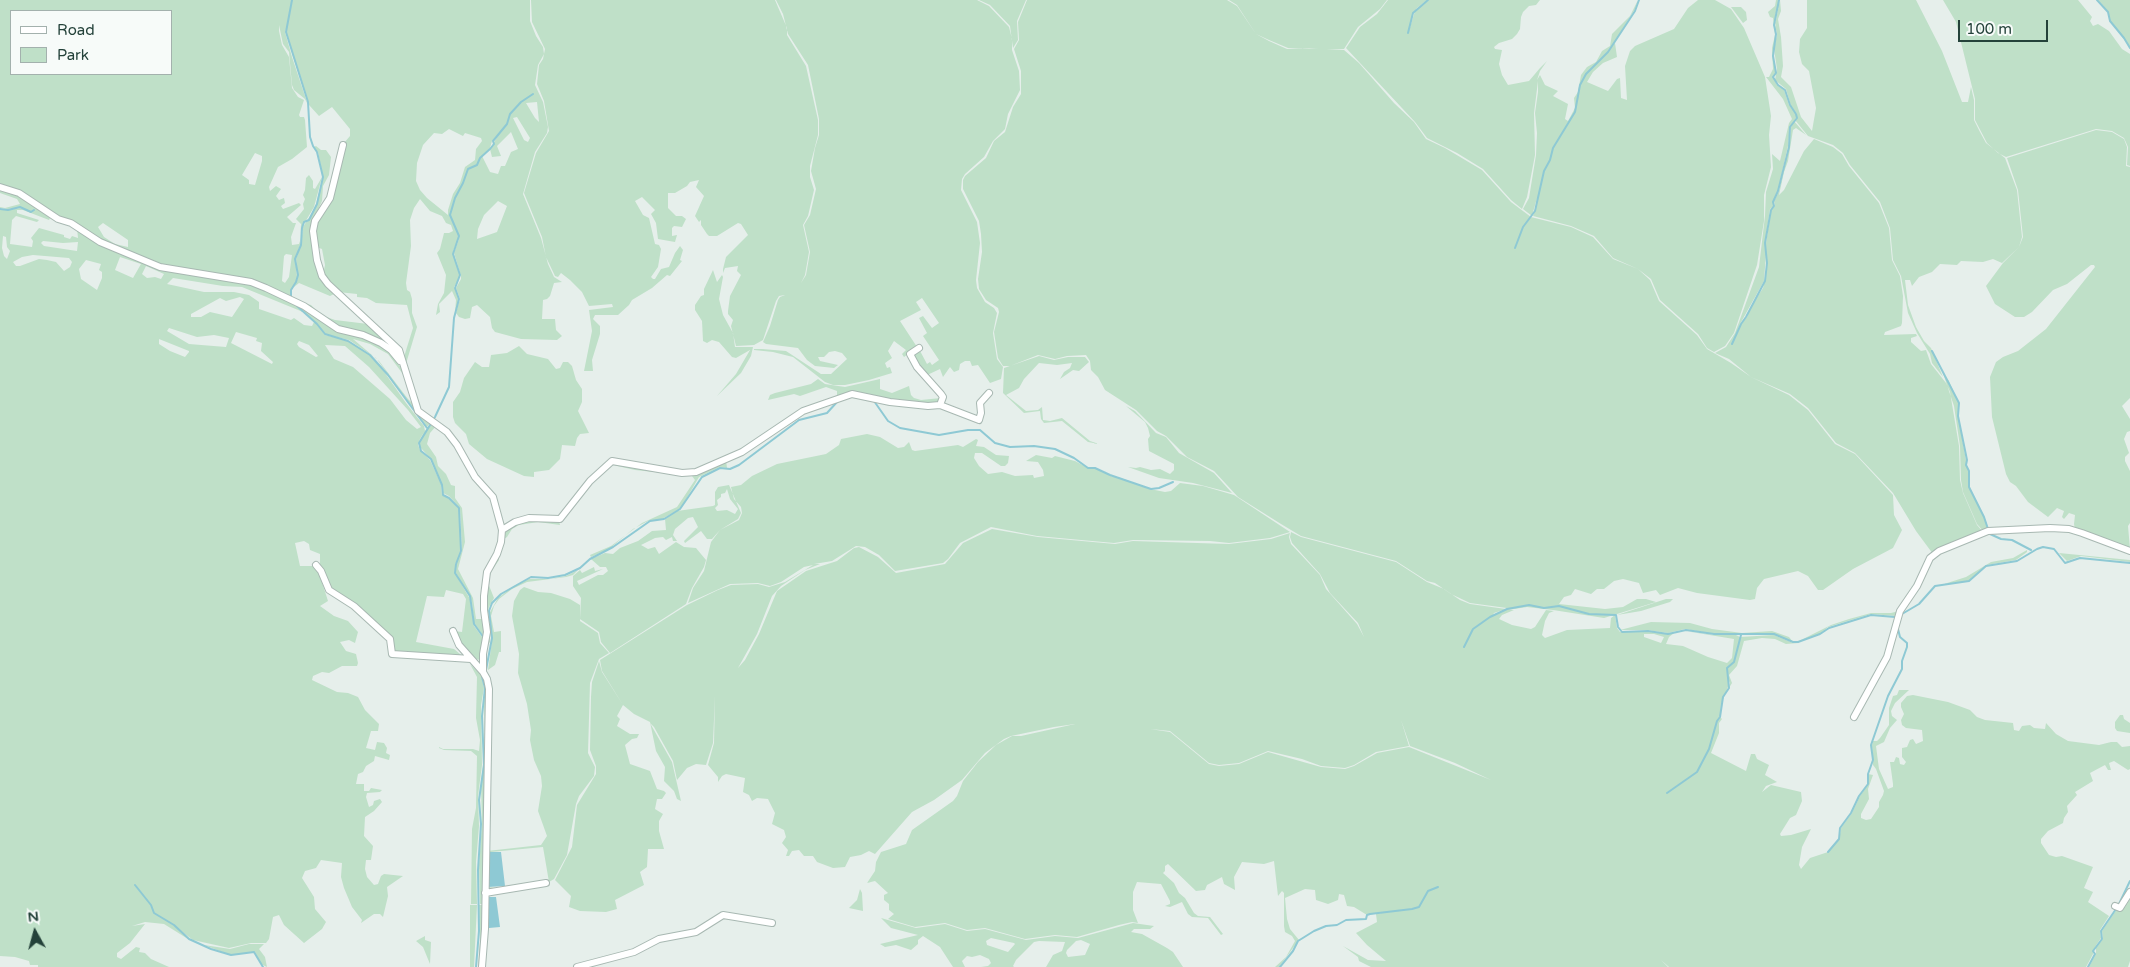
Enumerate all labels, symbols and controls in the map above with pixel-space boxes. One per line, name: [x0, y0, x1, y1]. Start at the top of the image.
legend: [10, 10, 172, 75]
scale bar: [1960, 10, 2050, 42]
text: 100 m: [1966, 20, 2012, 38]
text: Road: [57, 21, 95, 39]
text: Park: [57, 46, 89, 64]
north arrow: [10, 907, 60, 957]
text: N: [26, 907, 40, 926]

